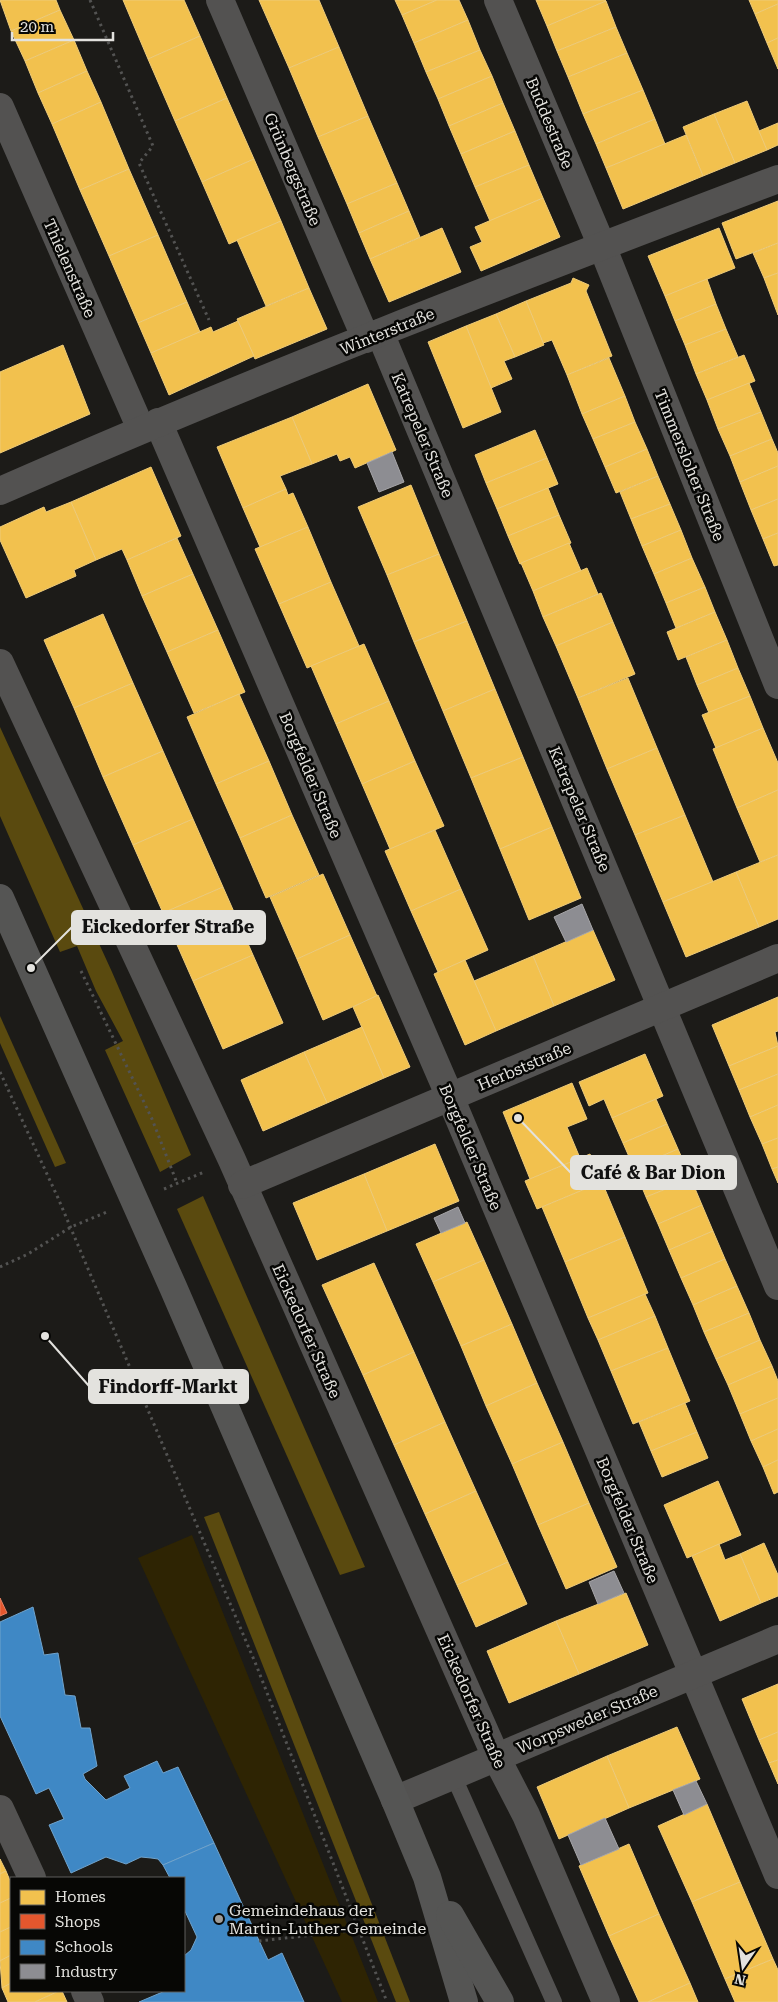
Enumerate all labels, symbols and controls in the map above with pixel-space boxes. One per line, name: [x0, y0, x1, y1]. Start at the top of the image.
scale bar: [12, 10, 114, 42]
text: 20 m: [20, 18, 55, 36]
street label: Buddestraße: [522, 75, 577, 172]
street label: Grünbergstraße: [260, 110, 325, 229]
street label: Thielenstraße: [39, 216, 100, 321]
street label: Winterstraße: [337, 304, 437, 359]
street label: Katrepeler Straße: [388, 370, 458, 501]
street label: Timmersloher Straße: [650, 386, 729, 544]
street label: Borgfelder Straße: [275, 709, 346, 841]
street label: Katrepeler Straße: [545, 744, 615, 875]
callout: Eickedorfer Straße: [72, 911, 265, 944]
text: Eickedorfer Straße: [82, 916, 255, 937]
street label: Herbststraße: [475, 1038, 574, 1095]
street label: Borgfelder Straße: [435, 1081, 506, 1213]
callout: Café & Bar Dion: [571, 1156, 736, 1189]
text: Café & Bar Dion: [581, 1162, 725, 1183]
street label: Eickedorfer Straße: [268, 1261, 345, 1401]
callout: Findorff-Markt: [89, 1370, 248, 1403]
text: Findorff-Markt: [98, 1376, 238, 1397]
street label: Borgfelder Straße: [592, 1454, 663, 1586]
street label: Eickedorfer Straße: [433, 1631, 510, 1771]
street label: Worpsweder Straße: [514, 1681, 661, 1758]
legend: [10, 1877, 185, 1992]
text: Homes: [55, 1888, 106, 1906]
place label: Gemeindehaus der Martin-Luther-Gemeinde: [229, 1901, 426, 1938]
text: Shops: [55, 1913, 100, 1931]
marker: Gemeindehaus der Martin-Luther-Gemeinde: [213, 1913, 225, 1925]
text: Schools: [55, 1938, 113, 1956]
north arrow: [718, 1942, 768, 1992]
text: Industry: [55, 1963, 117, 1981]
text: N: [733, 1971, 747, 1989]

